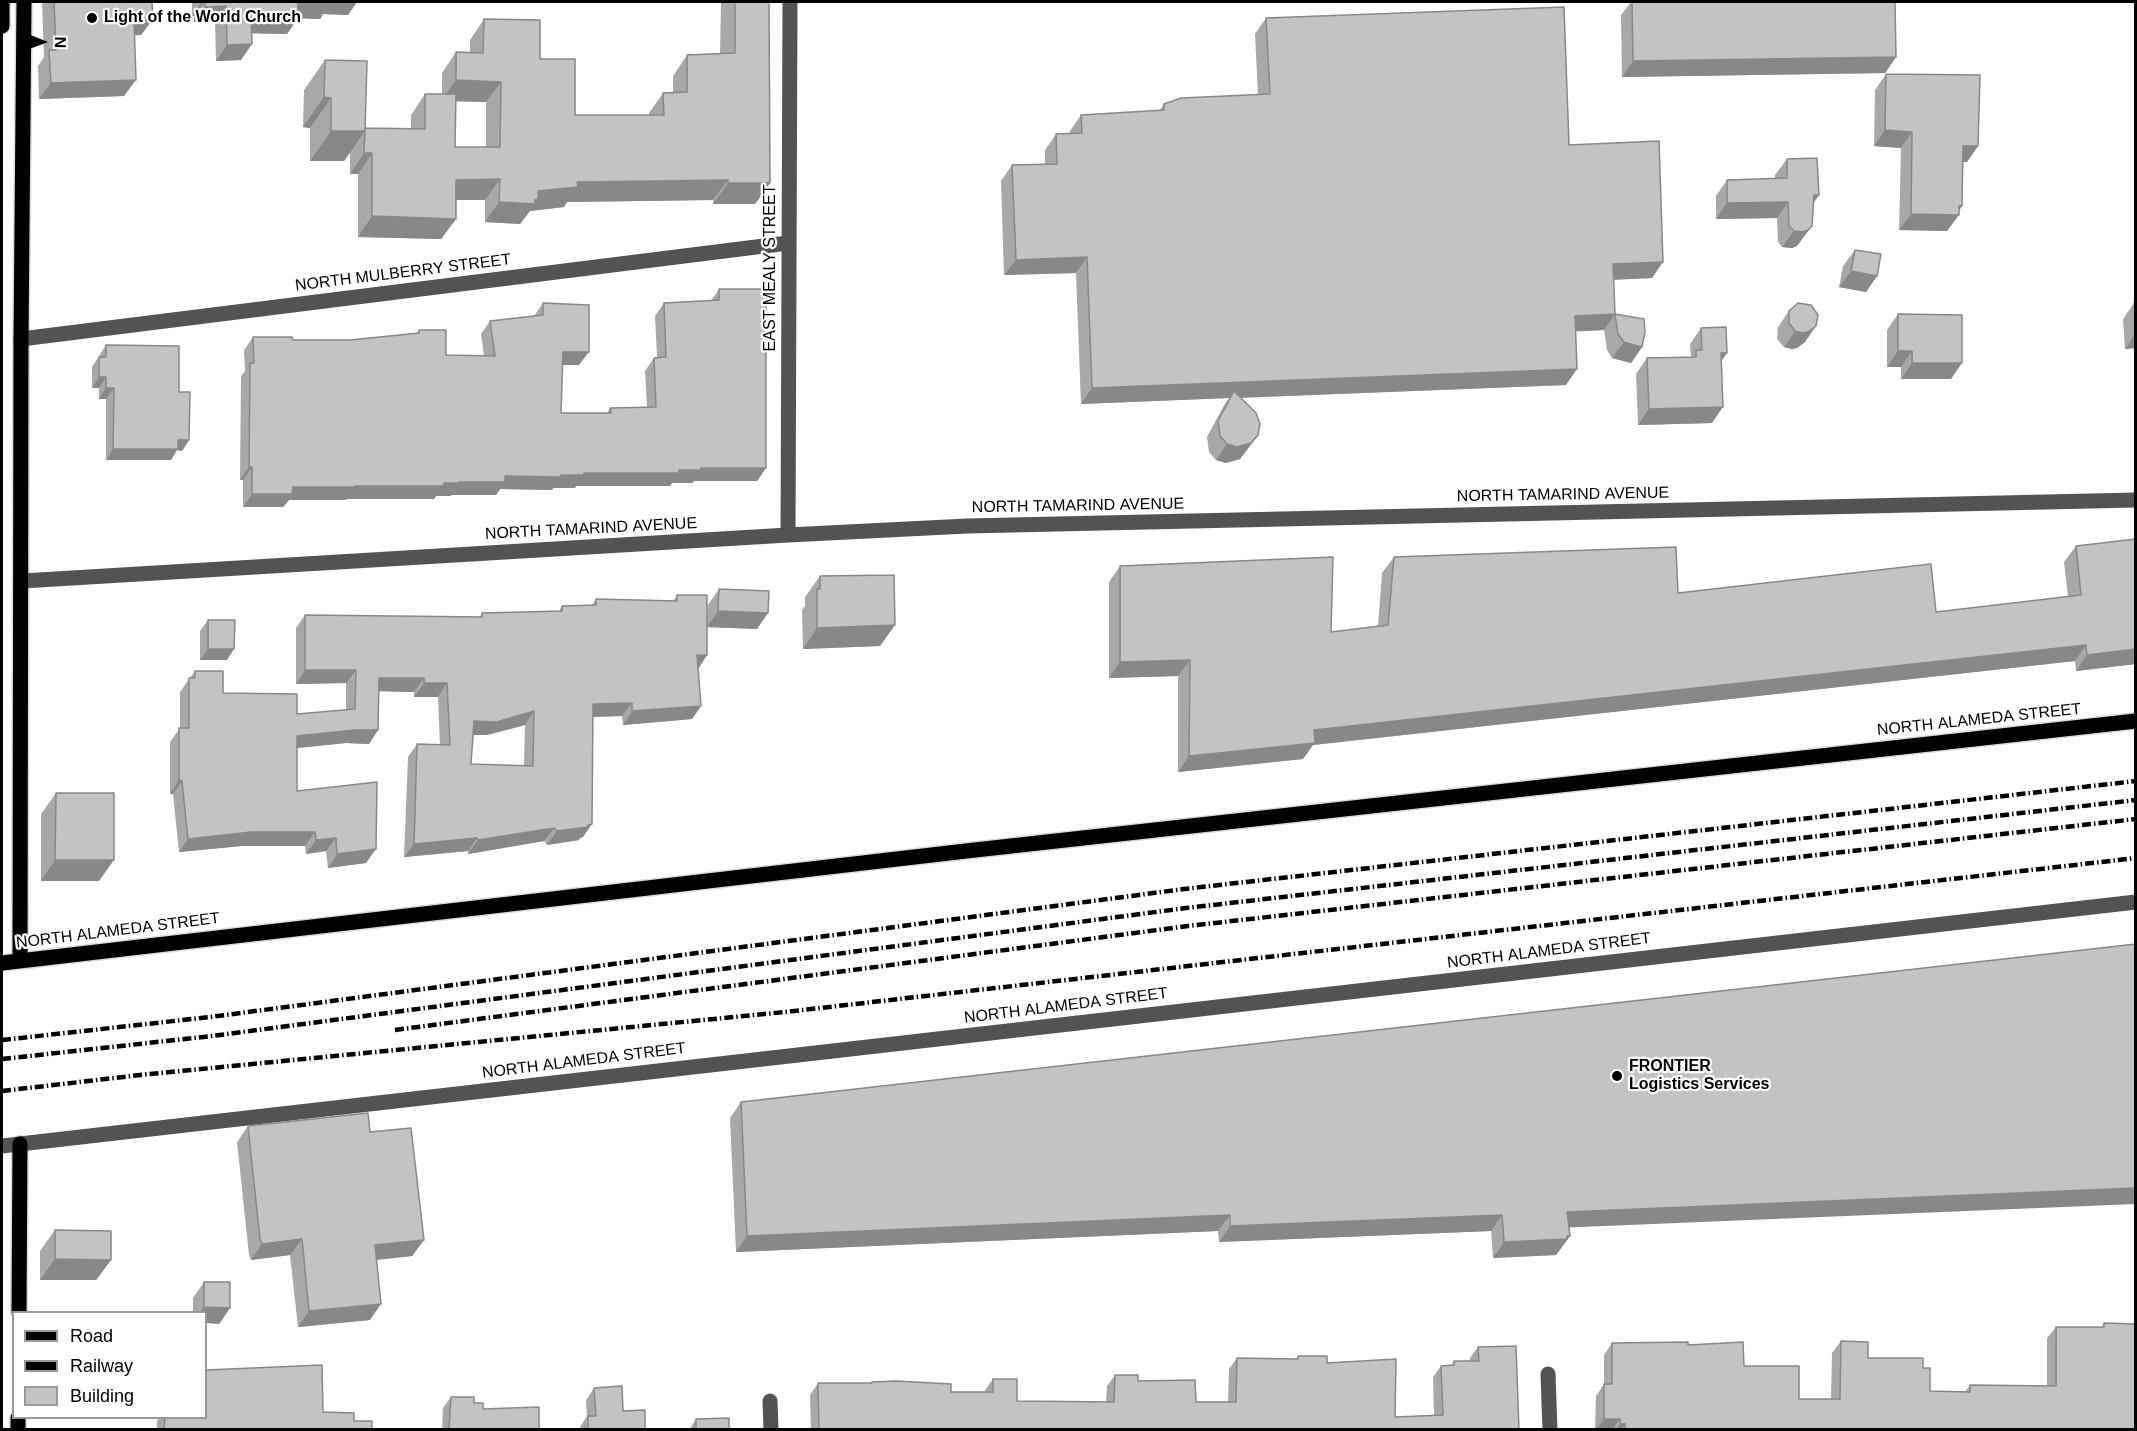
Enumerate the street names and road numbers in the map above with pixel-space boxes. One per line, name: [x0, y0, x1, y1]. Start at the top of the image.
street label: EAST MEALY STREET: [761, 185, 781, 351]
street label: NORTH MULBERRY STREET: [294, 250, 512, 296]
street label: NORTH TAMARIND AVENUE: [1457, 484, 1669, 506]
street label: NORTH TAMARIND AVENUE: [972, 495, 1184, 517]
street label: NORTH TAMARIND AVENUE: [484, 514, 698, 544]
street label: NORTH ALAMEDA STREET: [1876, 700, 2082, 740]
street label: NORTH ALAMEDA STREET: [15, 909, 221, 953]
street label: NORTH ALAMEDA STREET: [1446, 929, 1652, 973]
street label: NORTH ALAMEDA STREET: [963, 984, 1169, 1028]
street label: NORTH ALAMEDA STREET: [481, 1039, 687, 1083]

